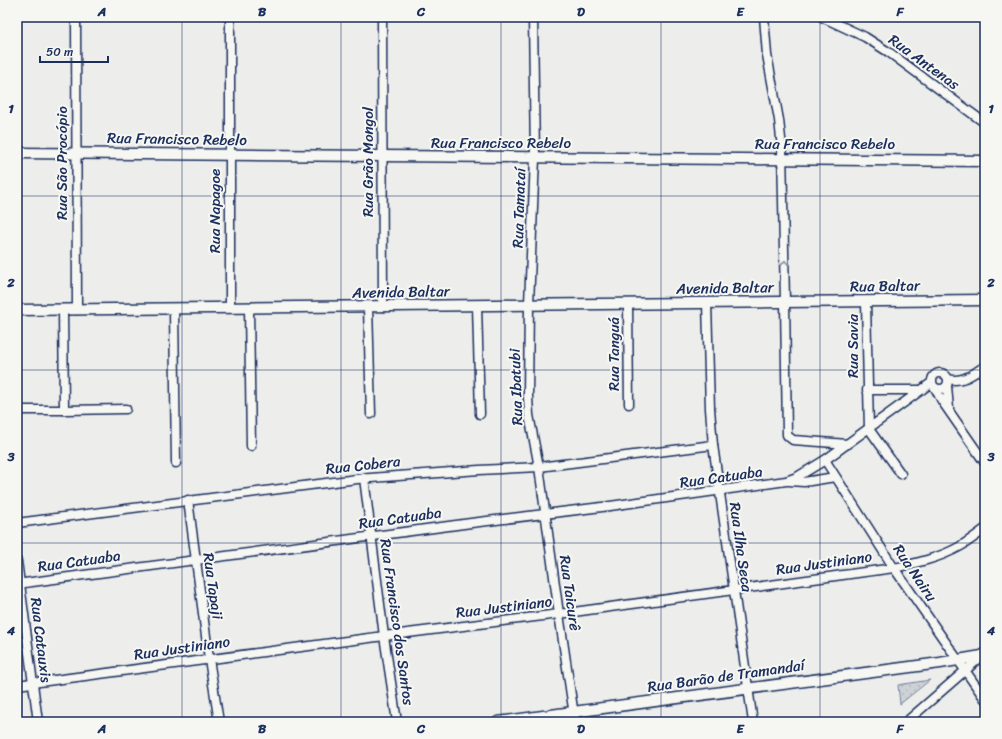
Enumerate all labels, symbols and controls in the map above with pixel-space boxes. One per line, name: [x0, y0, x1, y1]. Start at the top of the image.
text: A: [97, 0, 106, 23]
text: B: [258, 0, 267, 23]
text: C: [416, 0, 426, 23]
text: D: [577, 0, 585, 23]
text: E: [736, 0, 745, 23]
text: F: [895, 0, 904, 23]
street label: Rua Antenas: [883, 27, 965, 97]
scale bar: [40, 38, 108, 64]
text: 50 m: [46, 41, 73, 63]
text: 1: [8, 97, 14, 120]
text: 1: [988, 97, 994, 120]
street label: Rua São Procópio: [49, 106, 75, 220]
street label: Rua Grão Mongol: [355, 106, 381, 217]
street label: Rua Francisco Rebelo: [107, 125, 248, 153]
street label: Rua Francisco Rebelo: [431, 130, 571, 156]
street label: Rua Francisco Rebelo: [755, 131, 895, 157]
street label: Rua Tamataí: [505, 166, 533, 248]
street label: Rua Napagoe: [202, 169, 228, 253]
one-way arrow: [780, 260, 789, 266]
text: 2: [6, 271, 15, 294]
text: 2: [986, 271, 995, 294]
street label: Rua Baltar: [850, 272, 921, 300]
street label: Avenida Baltar: [675, 274, 775, 302]
street label: Avenida Baltar: [351, 278, 451, 306]
street label: Rua Savia: [840, 313, 866, 378]
street label: Rua Tanguá: [601, 317, 627, 391]
street label: Rua Ibatubi: [502, 347, 530, 426]
text: 3: [6, 445, 15, 468]
text: 3: [986, 445, 995, 468]
street label: Rua Cobera: [324, 448, 402, 482]
street label: Rua Catuaba: [678, 458, 764, 496]
street label: Rua Catuaba: [357, 499, 443, 537]
street label: Rua Ilha Seca: [722, 501, 760, 594]
street label: Rua Francisco dos Santos: [372, 537, 422, 707]
street label: Rua Nairu: [886, 539, 944, 607]
street label: Rua Catuaba: [36, 542, 122, 580]
street label: Rua Justiniano: [774, 543, 874, 583]
street label: Rua Tapaji: [195, 551, 231, 622]
street label: Rua Taicurê: [552, 553, 588, 633]
street label: Rua Justiniano: [454, 588, 554, 626]
street label: Rua Catauxis: [23, 596, 59, 685]
text: 4: [6, 619, 16, 642]
text: 4: [986, 619, 996, 642]
street label: Rua Justiniano: [132, 628, 232, 668]
street label: Rua Barão de Tramandaí: [646, 652, 808, 700]
text: A: [97, 717, 106, 739]
text: B: [258, 717, 267, 739]
text: C: [416, 717, 426, 739]
text: D: [577, 717, 585, 739]
text: E: [736, 717, 745, 739]
text: F: [895, 717, 904, 739]

